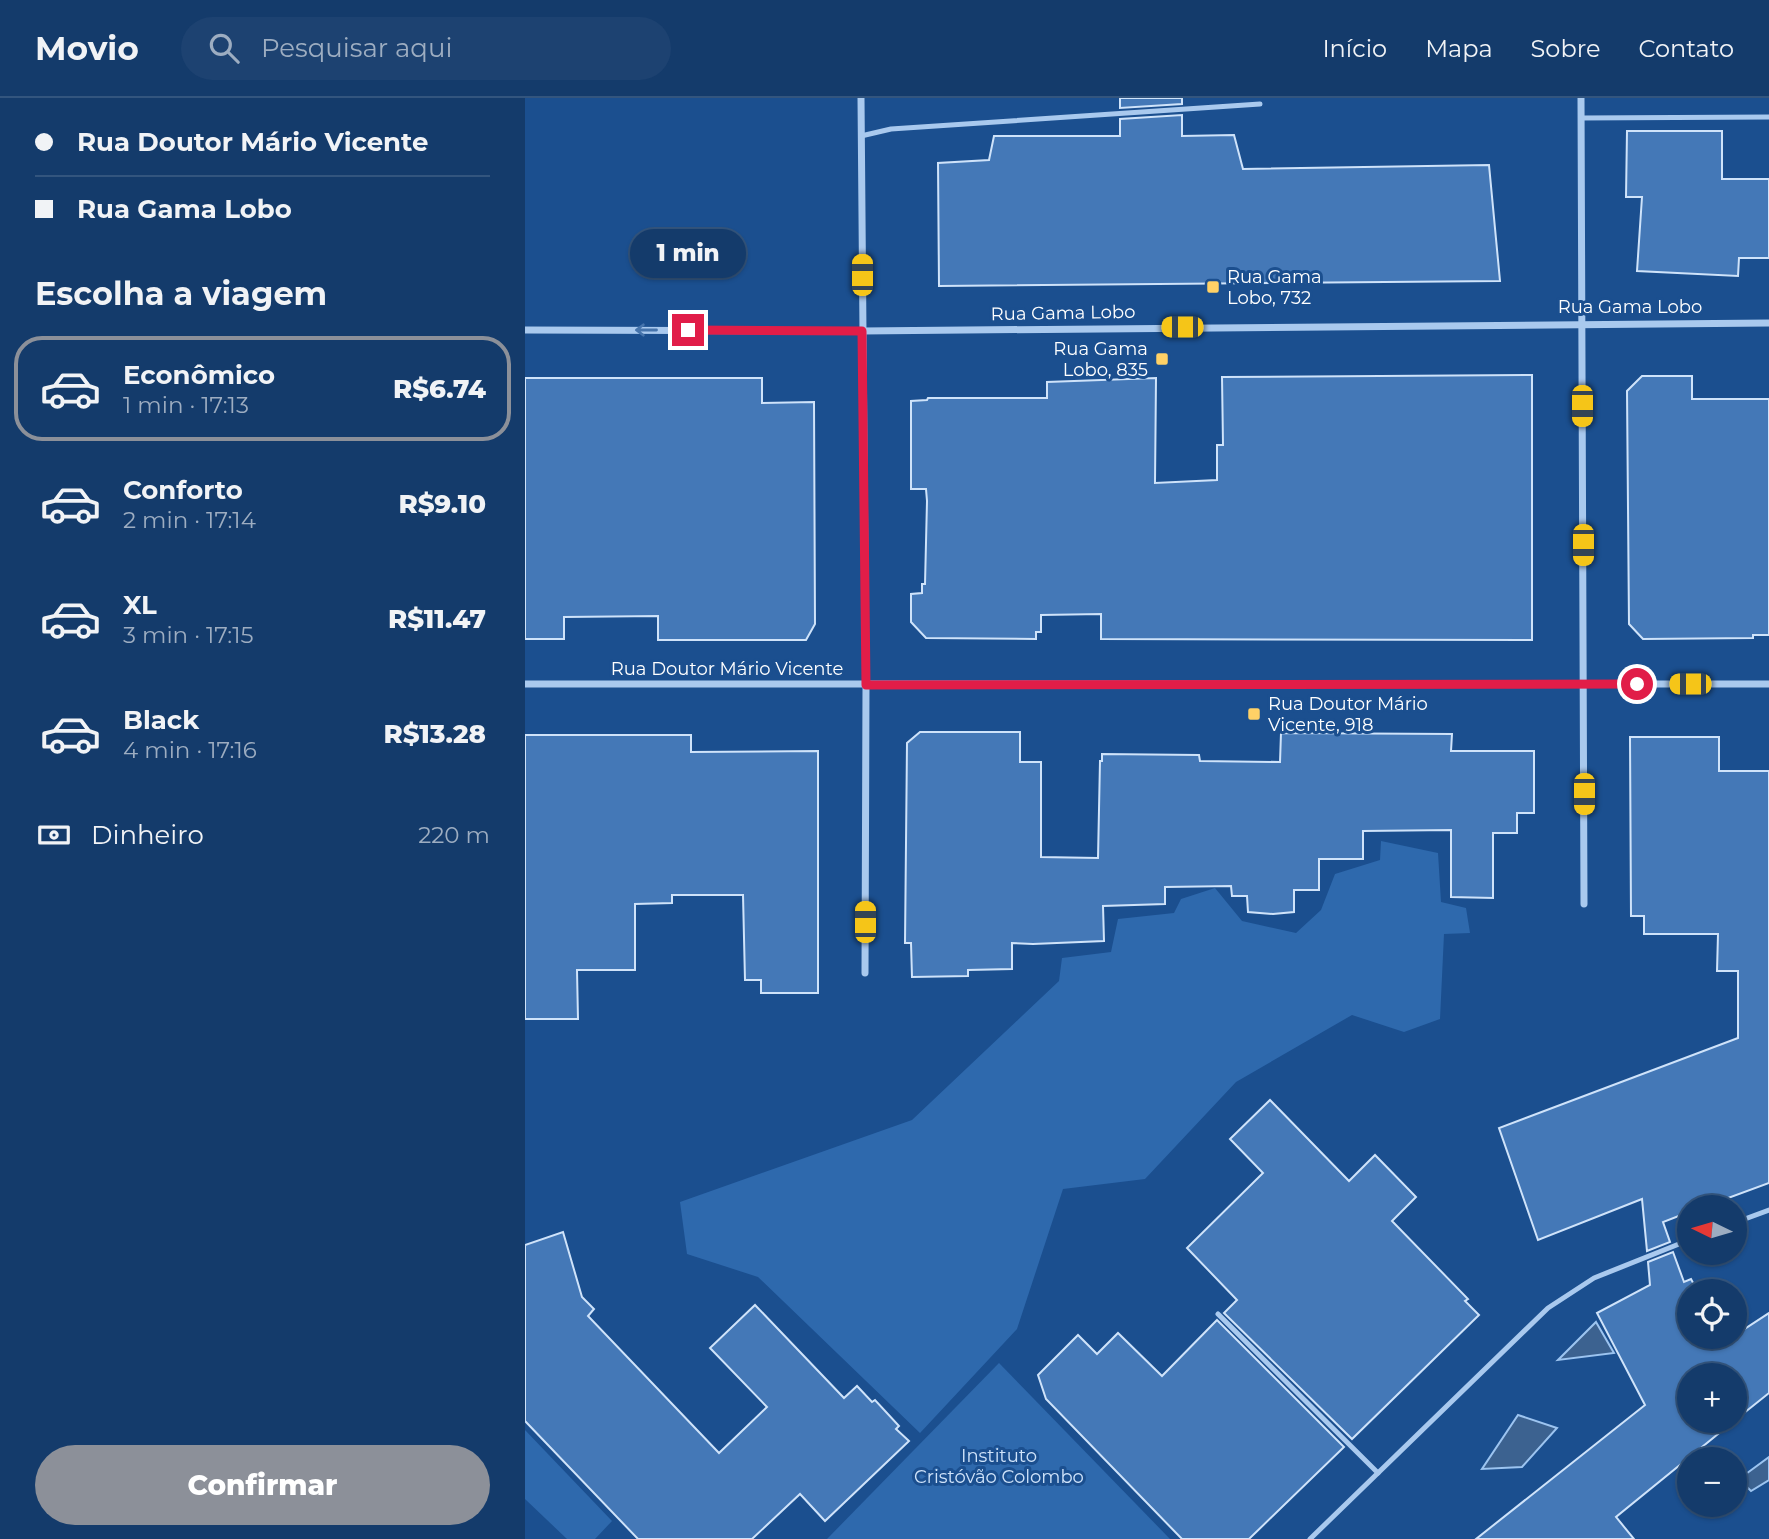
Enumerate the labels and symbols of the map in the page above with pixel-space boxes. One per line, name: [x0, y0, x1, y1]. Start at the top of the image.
callout: 1 min: [630, 229, 746, 278]
car: [852, 254, 873, 296]
place label: Rua Gama Lobo, 732: [1227, 266, 1322, 309]
marker: Rua Gama Lobo, 732: [1205, 279, 1221, 295]
street label: Rua Gama Lobo: [1558, 296, 1702, 318]
street label: Rua Gama Lobo: [990, 301, 1136, 325]
route end: [672, 314, 704, 346]
car: [1162, 317, 1204, 338]
one-way arrow: [635, 323, 658, 337]
place label: Rua Gama Lobo, 835: [1053, 338, 1148, 381]
marker: Rua Gama Lobo, 835: [1154, 351, 1170, 367]
car: [1572, 385, 1593, 427]
car: [1573, 524, 1594, 566]
street label: Rua Doutor Mário Vicente: [611, 658, 843, 680]
route start: [1621, 668, 1653, 700]
car: [1670, 674, 1712, 695]
place label: Rua Doutor Mário Vicente, 918: [1268, 693, 1428, 736]
marker: Rua Doutor Mário Vicente, 918: [1246, 706, 1262, 722]
car: [1574, 773, 1595, 815]
car: [855, 901, 876, 943]
north arrow: [1677, 1195, 1747, 1265]
park label: Instituto Cristóvão Colombo: [914, 1445, 1084, 1488]

